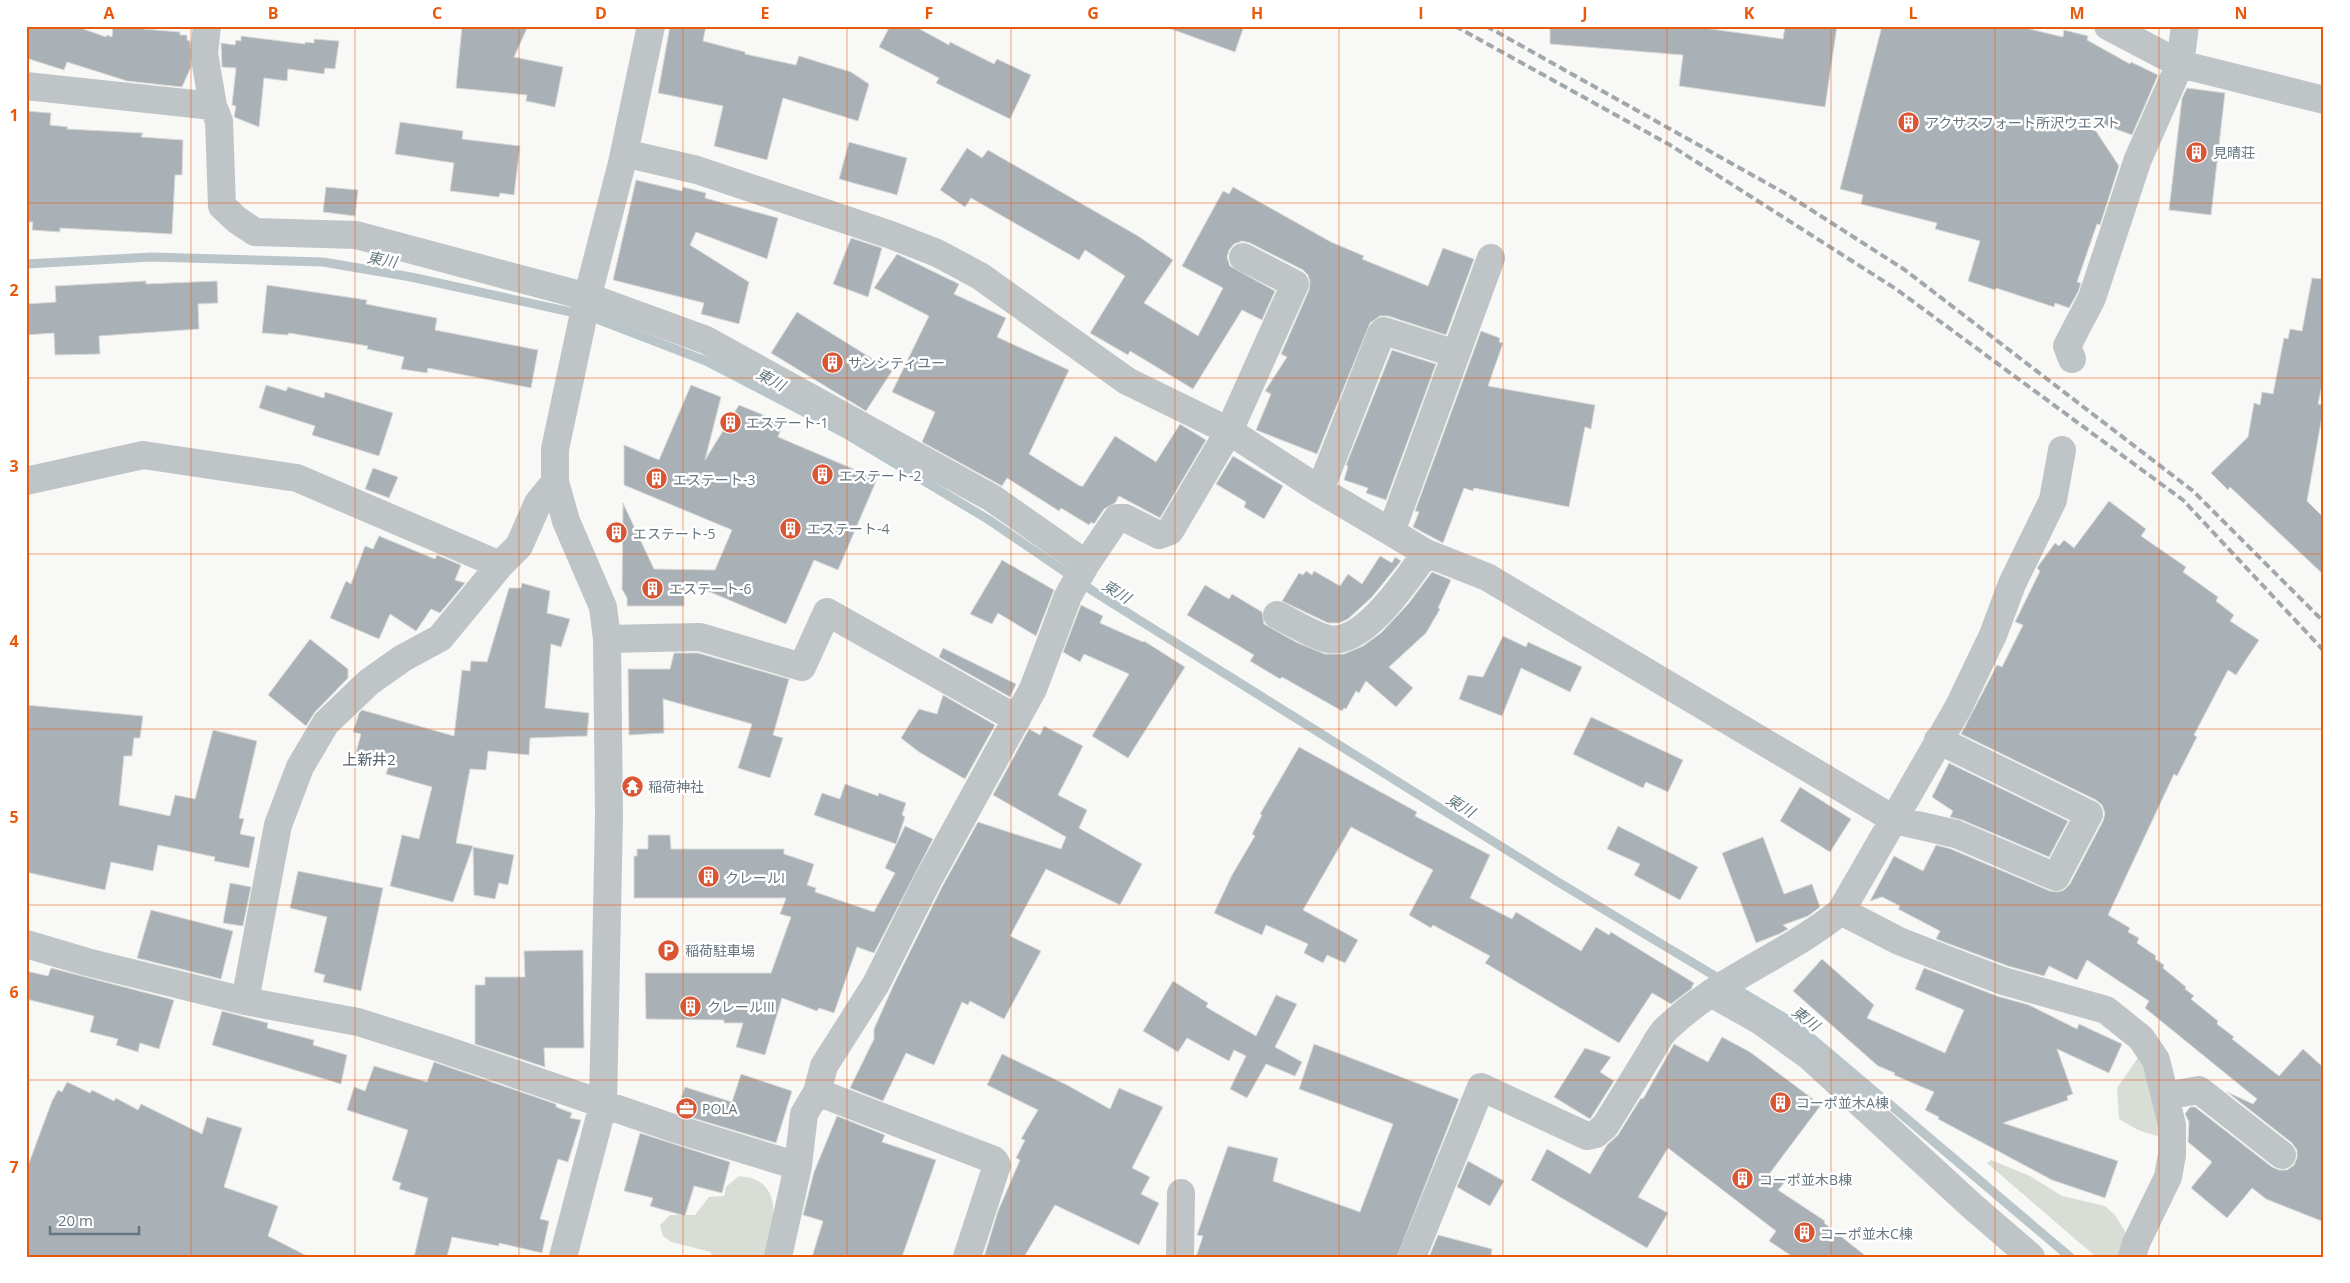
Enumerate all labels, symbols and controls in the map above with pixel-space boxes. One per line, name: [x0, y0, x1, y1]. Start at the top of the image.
text: A: [103, 2, 115, 24]
text: B: [268, 2, 278, 24]
text: C: [432, 2, 442, 24]
text: D: [595, 2, 607, 24]
text: E: [761, 2, 770, 24]
text: F: [925, 2, 933, 24]
text: G: [1087, 2, 1099, 24]
text: H: [1251, 2, 1263, 24]
text: I: [1418, 2, 1424, 24]
text: J: [1580, 2, 1588, 24]
text: K: [1744, 2, 1755, 24]
text: L: [1908, 2, 1918, 24]
text: M: [2069, 2, 2085, 24]
text: N: [2234, 2, 2248, 24]
text: 1: [9, 104, 19, 126]
building icon: アクサスフォート所沢ウエスト: [1897, 110, 1921, 134]
place label: アクサスフォート所沢ウエスト: [1925, 113, 2120, 132]
building icon: 見晴荘: [2185, 140, 2209, 164]
place label: 見晴荘: [2213, 143, 2255, 162]
water label: 東川: [365, 247, 400, 272]
text: 2: [9, 279, 19, 301]
building icon: サンシティユー: [820, 350, 844, 374]
place label: サンシティユー: [848, 353, 945, 372]
water label: 東川: [753, 363, 791, 396]
building icon: エステート-1: [718, 410, 742, 434]
place label: エステート-1: [746, 413, 829, 432]
text: 3: [9, 455, 19, 477]
building icon: エステート-2: [811, 463, 835, 487]
place label: エステート-2: [839, 466, 922, 485]
building icon: エステート-3: [645, 467, 669, 491]
place label: エステート-3: [673, 470, 756, 489]
building icon: エステート-4: [779, 516, 803, 540]
place label: エステート-4: [807, 519, 890, 538]
building icon: エステート-5: [605, 521, 629, 545]
place label: エステート-5: [633, 524, 716, 543]
water label: 東川: [1099, 575, 1137, 608]
building icon: エステート-6: [641, 576, 665, 600]
place label: エステート-6: [669, 579, 752, 598]
text: 4: [9, 630, 19, 652]
district label: 上新井2: [342, 749, 396, 769]
temple icon: 稲荷神社: [620, 774, 644, 798]
place label: 稲荷神社: [648, 777, 704, 796]
water label: 東川: [1443, 789, 1481, 822]
text: 5: [9, 806, 19, 828]
building icon: クレールI: [697, 865, 721, 889]
place label: クレールI: [725, 868, 785, 887]
parking icon: 稲荷駐車場: [657, 938, 681, 962]
place label: 稲荷駐車場: [685, 941, 755, 960]
text: 6: [9, 981, 19, 1003]
building icon: クレールIII: [679, 994, 703, 1018]
place label: クレールIII: [707, 997, 775, 1016]
water label: 東川: [1788, 1001, 1826, 1036]
building icon: コーポ並木A棟: [1768, 1090, 1792, 1114]
place label: コーポ並木A棟: [1796, 1093, 1889, 1112]
office icon: POLA: [674, 1096, 698, 1120]
place label: POLA: [702, 1099, 738, 1118]
text: 7: [9, 1156, 19, 1178]
building icon: コーポ並木B棟: [1731, 1167, 1755, 1191]
place label: コーポ並木B棟: [1759, 1170, 1852, 1189]
scale bar: [50, 1203, 139, 1235]
text: 20 m: [58, 1210, 93, 1230]
building icon: コーポ並木C棟: [1792, 1221, 1816, 1245]
place label: コーポ並木C棟: [1820, 1224, 1913, 1243]

